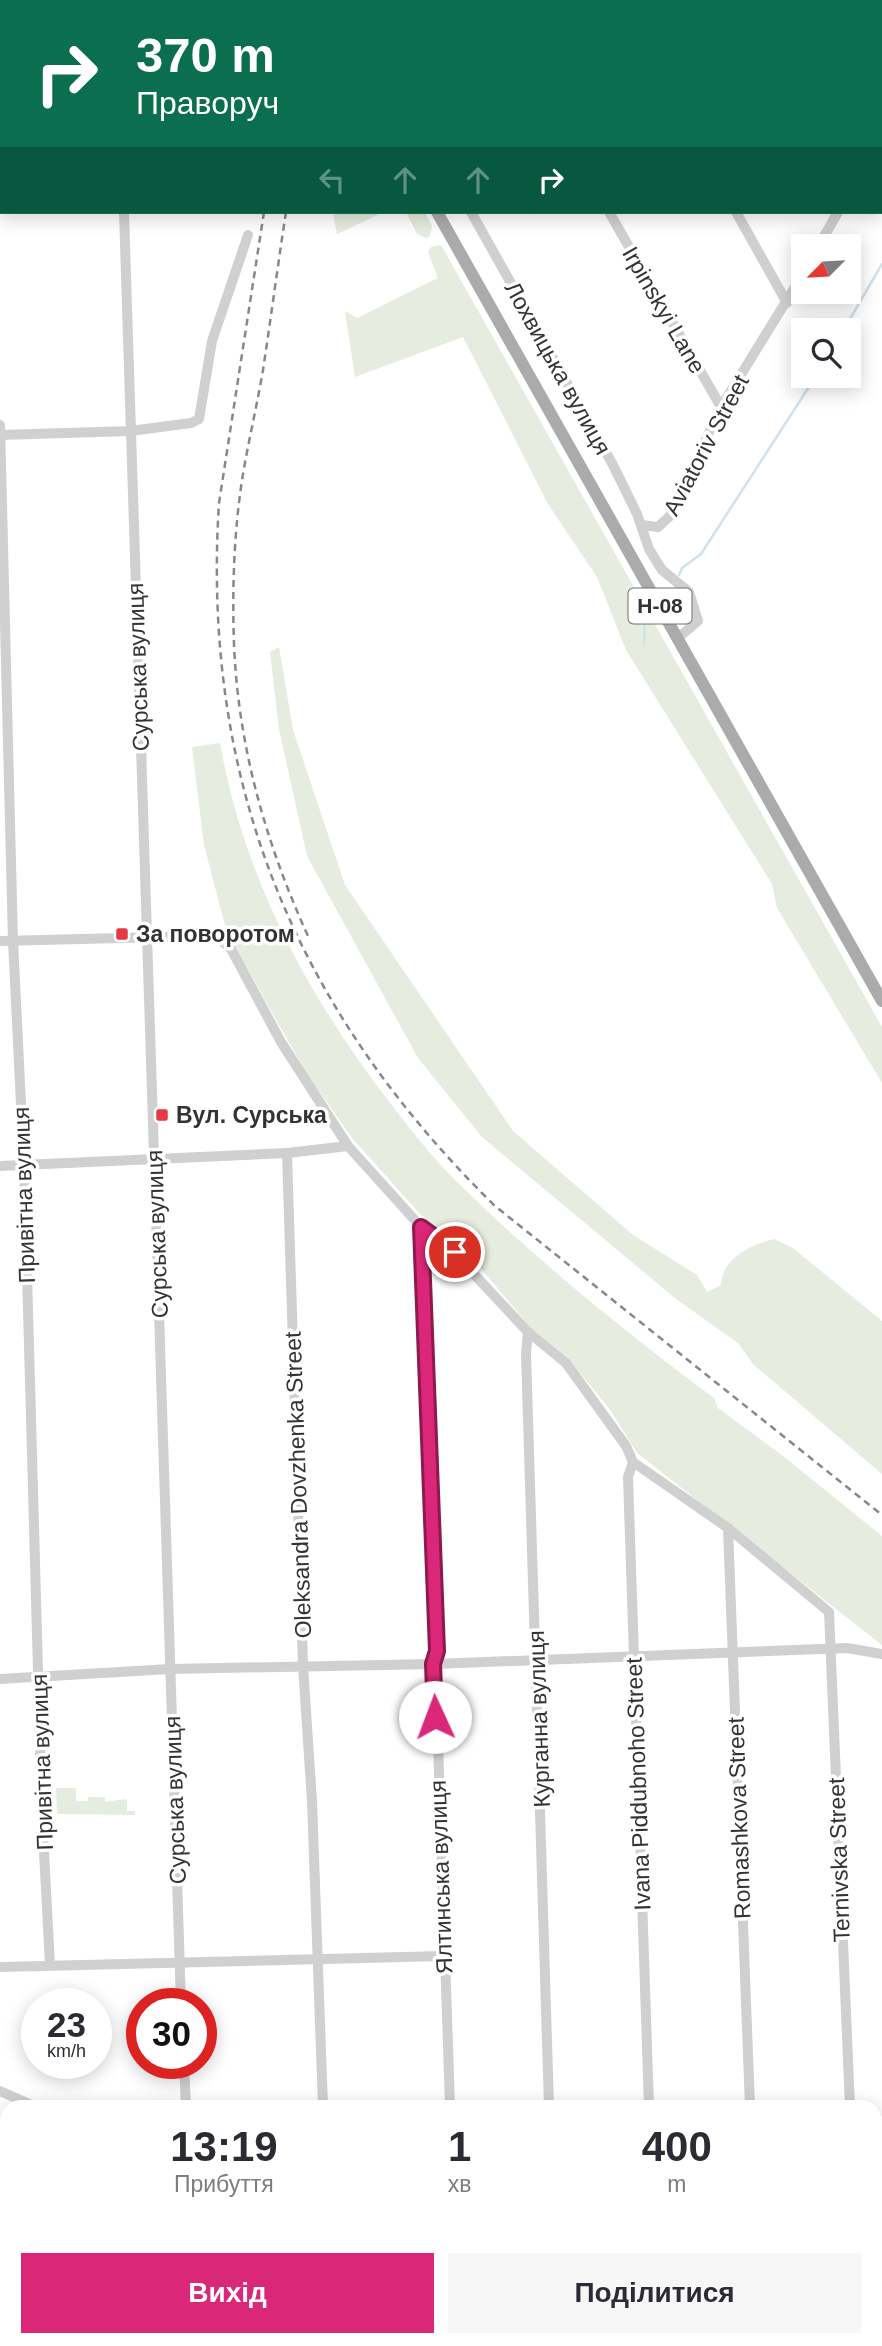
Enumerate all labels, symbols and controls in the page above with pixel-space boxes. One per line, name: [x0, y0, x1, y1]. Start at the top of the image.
icon: right: [21, 28, 112, 119]
text: 370 m: [136, 28, 275, 82]
text: Праворуч: [136, 85, 279, 121]
icon: left: [313, 161, 351, 199]
icon: ahead: [386, 161, 424, 199]
icon: ahead: [459, 161, 497, 199]
icon: right: [532, 161, 570, 199]
north arrow: [791, 234, 861, 304]
map controls: [791, 234, 861, 388]
street label: Irpinskyi Lane: [617, 242, 711, 378]
street label: Лохвицька вулиця: [500, 277, 616, 459]
button: search: [791, 318, 861, 388]
street label: Aviatoriv Street: [658, 370, 754, 520]
street label: Сурська вулиця: [122, 582, 154, 752]
road number: Н-08: [628, 588, 692, 624]
place label: За поворотом: [136, 921, 295, 947]
marker: За поворотом: [114, 926, 130, 942]
place label: Вул. Сурська: [176, 1102, 327, 1128]
street label: Привітна вулиця: [8, 1106, 40, 1284]
marker: Вул. Сурська: [154, 1107, 170, 1123]
street label: Сурська вулиця: [141, 1149, 173, 1319]
pin: [425, 1222, 485, 1282]
icon: arrive: [436, 1233, 474, 1271]
street label: Oleksandra Dovzhenka Street: [280, 1331, 316, 1639]
street label: Курганна вулиця: [523, 1630, 555, 1808]
street label: Ivana Piddubnoho Street: [621, 1656, 655, 1911]
street label: Привітна вулиця: [26, 1673, 58, 1851]
position arrow: [398, 1680, 472, 1754]
street label: Сурська вулиця: [159, 1715, 191, 1885]
street label: Romashkova Street: [722, 1716, 756, 1919]
street label: Ternivska Street: [823, 1777, 855, 1943]
street label: Ялтинська вулиця: [425, 1780, 457, 1974]
speed limit sign: 30: [126, 1988, 217, 2079]
text: 23: [47, 2005, 86, 2044]
text: km/h: [47, 2041, 86, 2061]
text: 13:19: [170, 2123, 278, 2170]
text: 1: [448, 2123, 471, 2170]
text: 400: [642, 2123, 712, 2170]
text: Прибуття: [174, 2171, 274, 2197]
text: хв: [448, 2171, 472, 2197]
text: m: [667, 2171, 686, 2197]
button: Вихід: [21, 2253, 434, 2333]
button: Поділитися: [448, 2253, 861, 2333]

